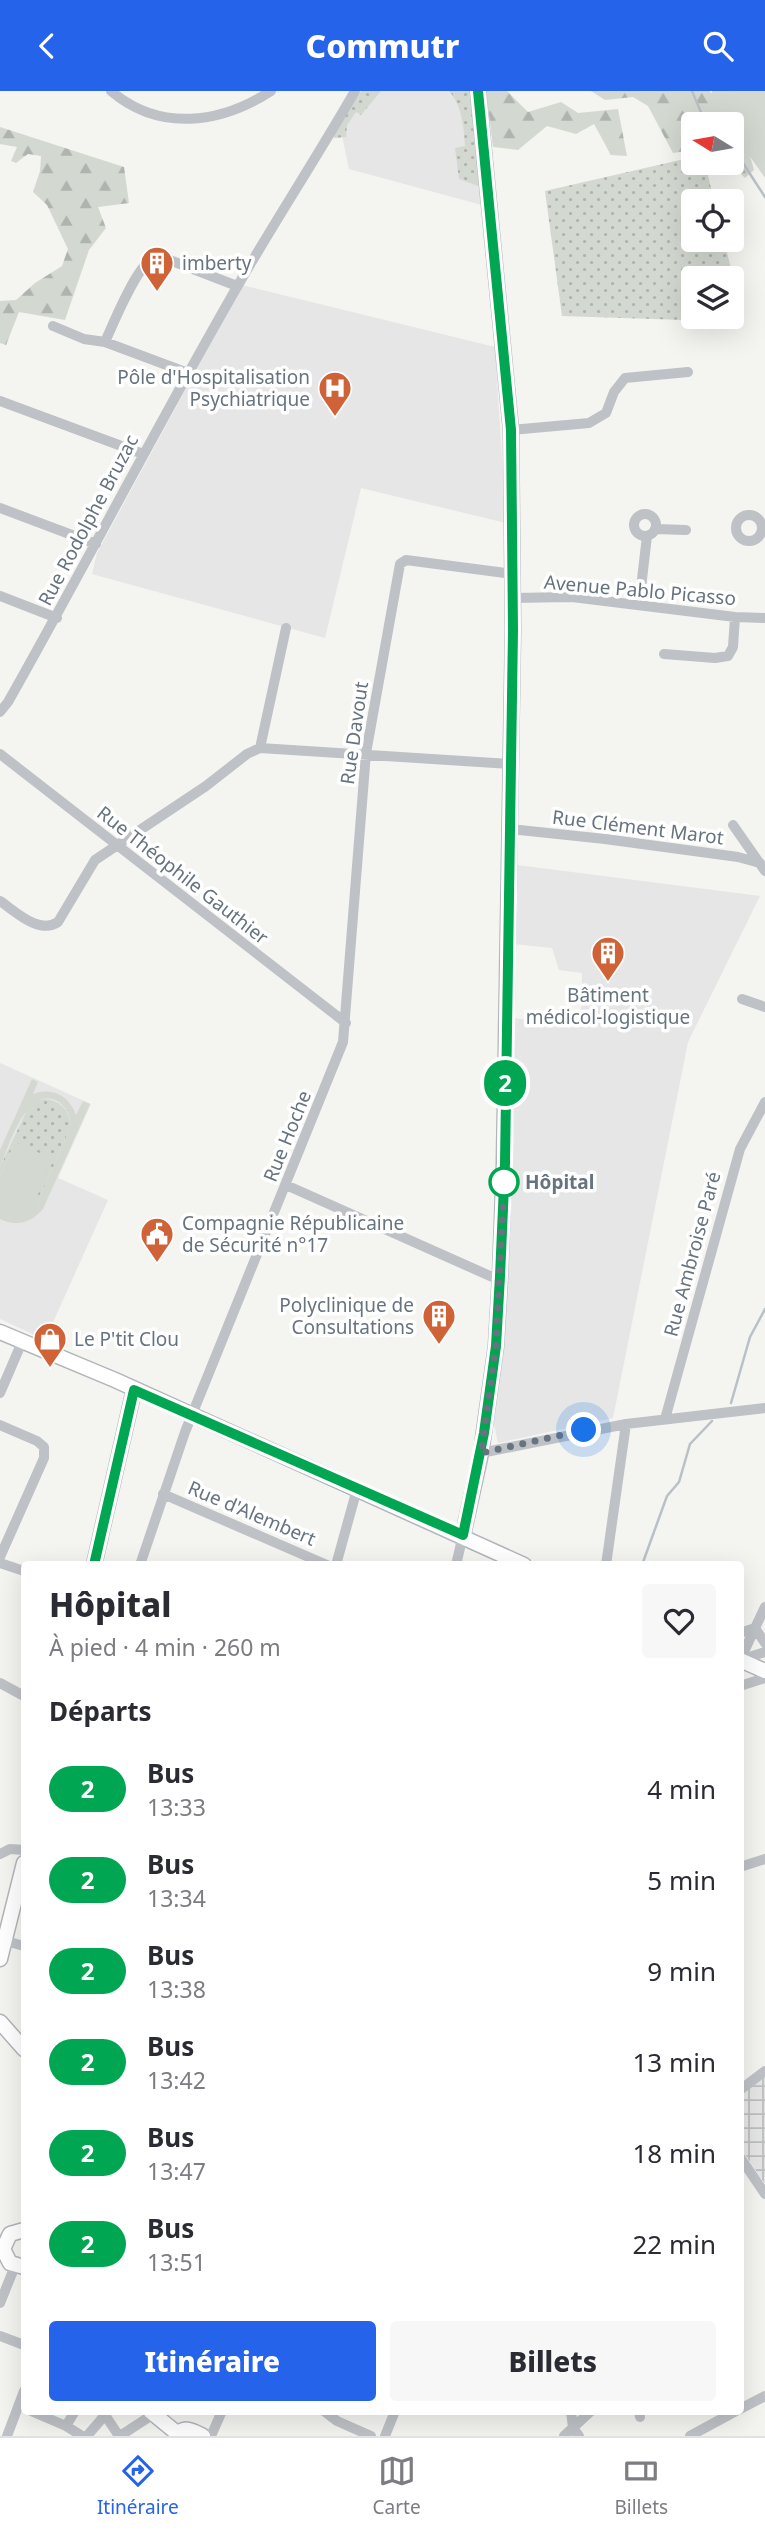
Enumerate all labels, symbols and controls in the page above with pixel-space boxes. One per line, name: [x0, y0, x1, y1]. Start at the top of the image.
text: Commutr: [306, 24, 459, 67]
icon: back: [28, 27, 66, 65]
icon: search: [699, 27, 737, 65]
north arrow: [681, 112, 744, 175]
map controls: [681, 112, 744, 329]
button: locate: [681, 189, 744, 252]
building icon: imberty: [138, 244, 176, 293]
place label: imberty: [182, 250, 252, 276]
button: layers: [681, 266, 744, 329]
place label: Pôle d'Hospitalisation Psychiatrique: [117, 364, 310, 412]
hospital icon: Pôle d'Hospitalisation Psychiatrique: [316, 369, 354, 418]
street label: Rue Rodolphe Bruzac: [32, 430, 144, 610]
street label: Avenue Pablo Picasso: [543, 569, 737, 611]
street label: Rue Davout: [334, 680, 374, 786]
street label: Rue Théophile Gauthier: [92, 800, 274, 950]
street label: Rue Clément Marot: [551, 804, 725, 850]
building icon: Bâtiment médicol-logistique: [589, 934, 627, 983]
place label: Bâtiment médicol-logistique: [526, 982, 690, 1030]
line badge: 2: [482, 1060, 528, 1106]
text: 2: [498, 1066, 512, 1099]
street label: Rue Hoche: [257, 1086, 317, 1186]
marker: Hôpital: [489, 1167, 519, 1197]
place label: Hôpital: [525, 1169, 594, 1195]
street label: Rue Ambroise Paré: [657, 1169, 727, 1339]
place label: Compagnie Républicaine de Sécurité n°17: [182, 1210, 404, 1258]
public building icon: Compagnie Républicaine de Sécurité n°17: [138, 1215, 176, 1264]
place label: Polyclinique de Consultations: [279, 1292, 414, 1340]
building icon: Polyclinique de Consultations: [420, 1297, 458, 1346]
shop icon: Le P'tit Clou: [31, 1320, 69, 1369]
place label: Le P'tit Clou: [74, 1326, 179, 1352]
your location: [566, 1412, 601, 1447]
street label: Rue d'Alembert: [184, 1474, 320, 1552]
text: Hôpital: [49, 1582, 171, 1627]
button: heart: [642, 1584, 716, 1658]
text: À pied · 4 min · 260 m: [49, 1631, 281, 1663]
text: Départs: [49, 1693, 152, 1729]
text: Bus: [147, 1755, 194, 1791]
text: 4 min: [647, 1771, 716, 1807]
text: 2: [81, 1772, 94, 1805]
text: 13:33: [147, 1791, 206, 1823]
text: Bus: [147, 1846, 194, 1882]
text: 5 min: [647, 1862, 716, 1898]
text: 2: [81, 1863, 94, 1896]
text: 13:34: [147, 1882, 206, 1914]
text: Bus: [147, 1937, 194, 1973]
text: 9 min: [647, 1953, 716, 1989]
text: 2: [81, 1954, 94, 1987]
text: 13:38: [147, 1973, 206, 2005]
text: Bus: [147, 2028, 194, 2064]
text: 13 min: [632, 2044, 716, 2080]
text: 2: [81, 2045, 94, 2078]
text: 13:42: [147, 2064, 206, 2096]
text: Bus: [147, 2119, 194, 2155]
text: 18 min: [632, 2135, 716, 2171]
text: 2: [81, 2136, 94, 2169]
text: 13:47: [147, 2155, 206, 2187]
text: Bus: [147, 2210, 194, 2246]
text: 22 min: [632, 2226, 716, 2262]
text: 2: [81, 2227, 94, 2260]
text: 13:51: [147, 2246, 206, 2278]
button: Itinéraire: [49, 2321, 376, 2401]
button: Billets: [390, 2321, 716, 2401]
tab: Itinéraire: [97, 2452, 179, 2520]
tab: Carte: [373, 2452, 421, 2520]
tab: Billets: [614, 2452, 668, 2520]

